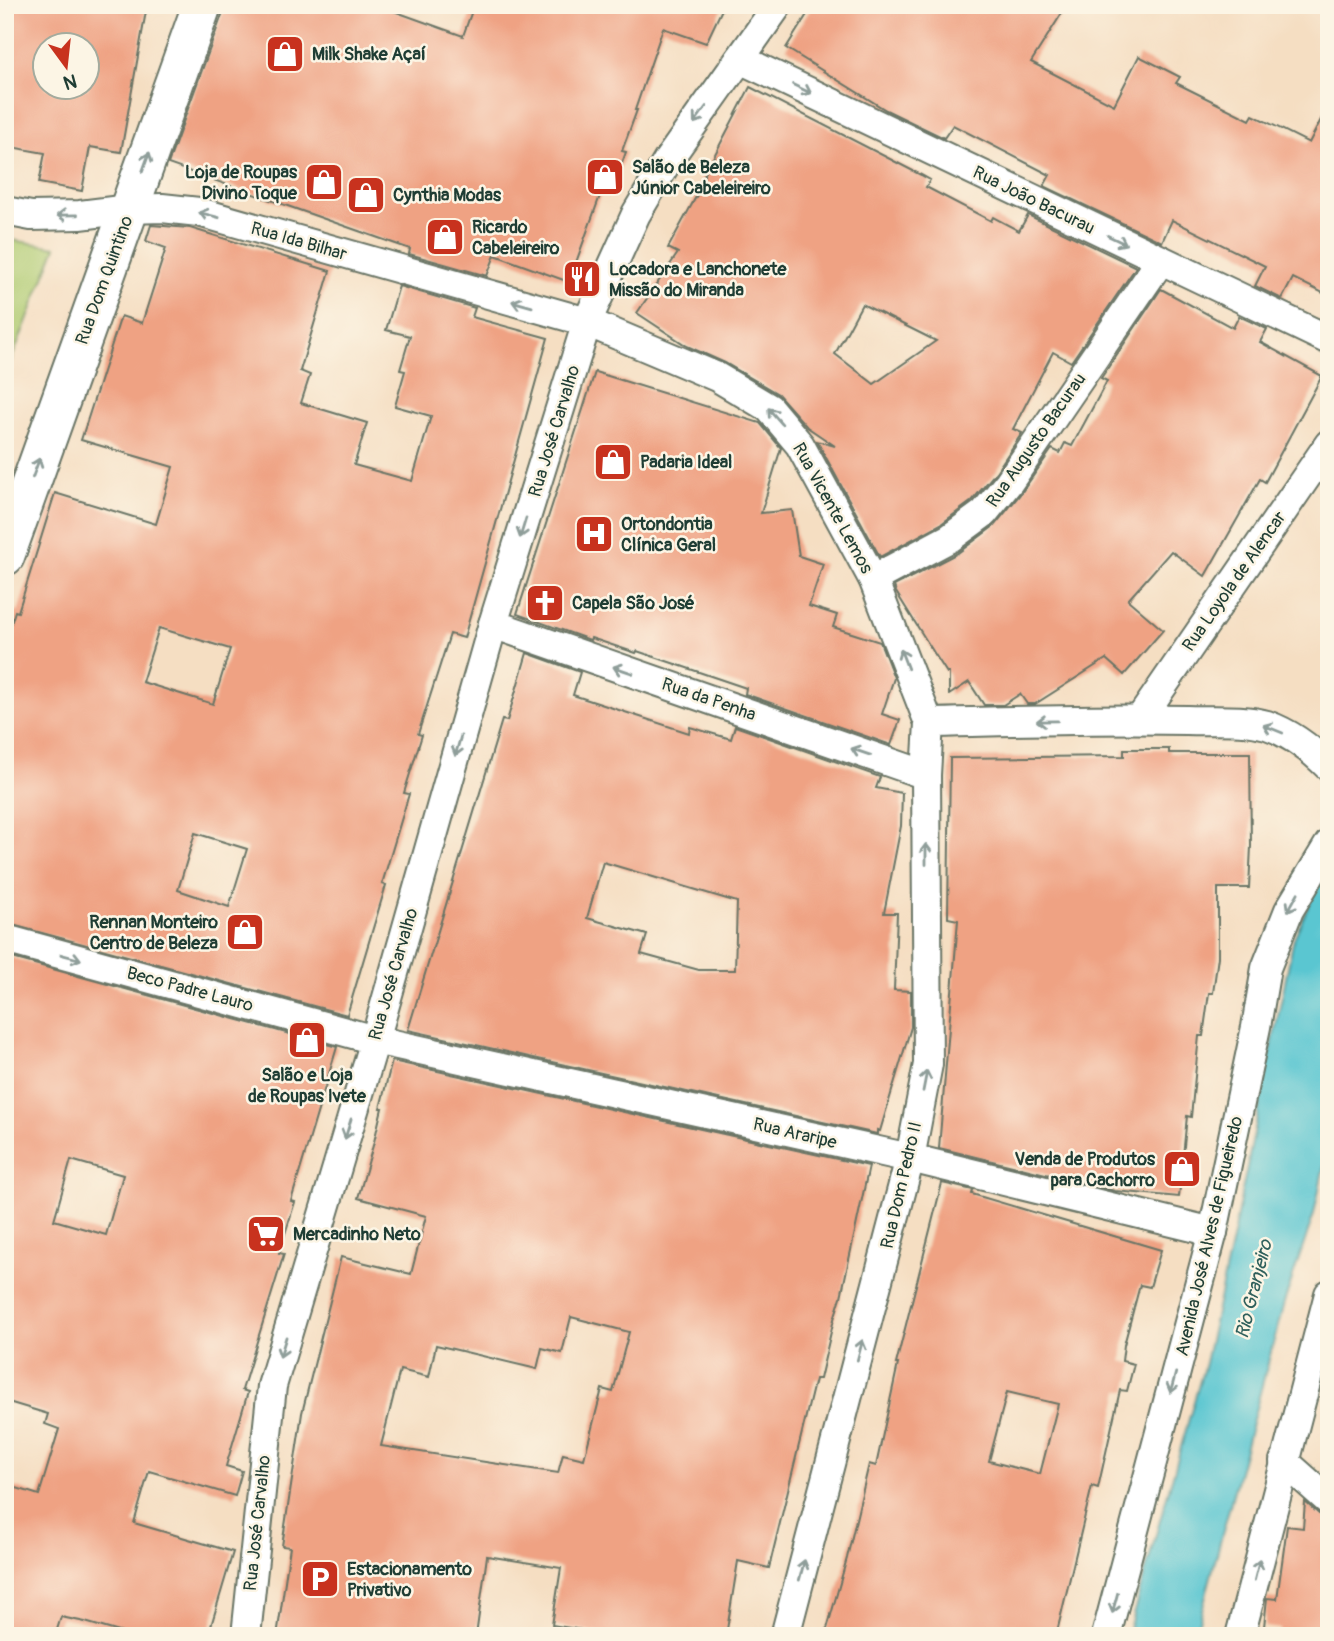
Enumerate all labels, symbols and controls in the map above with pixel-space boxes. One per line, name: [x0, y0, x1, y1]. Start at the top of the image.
north arrow: [32, 32, 102, 102]
shop icon: Milk Shake Açaí: [264, 33, 306, 75]
place label: Milk Shake Açaí: [312, 43, 426, 66]
text: N: [61, 68, 79, 95]
one-way arrow: [790, 83, 812, 96]
one-way arrow: [693, 105, 707, 124]
one-way arrow: [141, 151, 153, 173]
shop icon: Salão de Beleza Júnior Cabeleireiro: [584, 156, 626, 198]
place label: Salão de Beleza Júnior Cabeleireiro: [632, 156, 771, 200]
place label: Loja de Roupas Divino Toque: [185, 161, 298, 205]
shop icon: Loja de Roupas Divino Toque: [303, 161, 345, 203]
street label: Rua João Bacurau: [969, 161, 1099, 240]
shop icon: Cynthia Modas: [345, 174, 387, 216]
place label: Cynthia Modas: [393, 184, 502, 207]
one-way arrow: [198, 207, 220, 220]
one-way arrow: [56, 208, 79, 222]
street label: Rua Dom Quintino: [70, 212, 139, 348]
shop icon: Ricardo Cabeleireiro: [424, 216, 466, 258]
place label: Ricardo Cabeleireiro: [472, 216, 560, 260]
street label: Rua Ida Bilhar: [248, 217, 350, 266]
one-way arrow: [1106, 233, 1127, 247]
restaurant icon: Locadora e Lanchonete Missão do Miranda: [561, 258, 603, 300]
place label: Locadora e Lanchonete Missão do Miranda: [609, 258, 787, 302]
one-way arrow: [511, 297, 533, 310]
street label: Rua José Carvalho: [524, 362, 586, 500]
street label: Rua Augusto Bacurau: [981, 369, 1091, 512]
one-way arrow: [767, 407, 783, 425]
street label: Rua Vicente Lemos: [787, 439, 878, 578]
shop icon: Padaria Ideal: [592, 441, 634, 483]
place label: Padaria Ideal: [640, 451, 732, 474]
one-way arrow: [31, 458, 44, 480]
street label: Rua Loyola de Alencar: [1177, 506, 1292, 656]
hospital icon: Ortondontia Clínica Geral: [573, 513, 615, 555]
place label: Ortondontia Clínica Geral: [621, 513, 716, 557]
one-way arrow: [516, 517, 529, 539]
church icon: Capela São José: [524, 582, 566, 624]
place label: Capela São José: [572, 592, 695, 615]
one-way arrow: [897, 649, 910, 670]
one-way arrow: [612, 663, 634, 676]
street label: Rua da Penha: [659, 673, 759, 726]
one-way arrow: [1035, 714, 1058, 727]
one-way arrow: [1263, 722, 1284, 735]
one-way arrow: [451, 735, 464, 757]
one-way arrow: [851, 745, 873, 757]
one-way arrow: [919, 843, 933, 866]
one-way arrow: [1286, 892, 1300, 912]
street label: Rua José Carvalho: [364, 905, 423, 1043]
place label: Rennan Monteiro Centro de Beleza: [89, 911, 219, 955]
shop icon: Rennan Monteiro Centro de Beleza: [224, 911, 266, 953]
one-way arrow: [59, 951, 82, 964]
street label: Beco Padre Lauro: [124, 962, 256, 1017]
shop icon: Salão e Loja de Roupas Ivete: [286, 1019, 328, 1061]
place label: Salão e Loja de Roupas Ivete: [248, 1064, 367, 1108]
one-way arrow: [918, 1070, 932, 1093]
street label: Rua Araripe: [751, 1113, 839, 1154]
street label: Avenida José Alves de Figueiredo: [1171, 1114, 1248, 1358]
one-way arrow: [340, 1118, 353, 1140]
street label: Rua Dom Pedro II: [876, 1119, 927, 1251]
place label: Venda de Produtos para Cachorro: [1014, 1148, 1156, 1192]
shop icon: Venda de Produtos para Cachorro: [1161, 1148, 1203, 1190]
supermarket icon: Mercadinho Neto: [245, 1213, 287, 1255]
place label: Mercadinho Neto: [293, 1223, 421, 1246]
water label: Rio Granjeiro: [1230, 1236, 1278, 1341]
one-way arrow: [276, 1336, 289, 1358]
one-way arrow: [854, 1339, 867, 1362]
one-way arrow: [1166, 1371, 1179, 1394]
street label: Rua José Carvalho: [239, 1454, 276, 1592]
parking icon: Estacionamento Privativo: [299, 1558, 341, 1600]
place label: Estacionamento Privativo: [347, 1558, 472, 1602]
one-way arrow: [796, 1559, 809, 1582]
one-way arrow: [1251, 1559, 1264, 1581]
one-way arrow: [1108, 1591, 1121, 1614]

